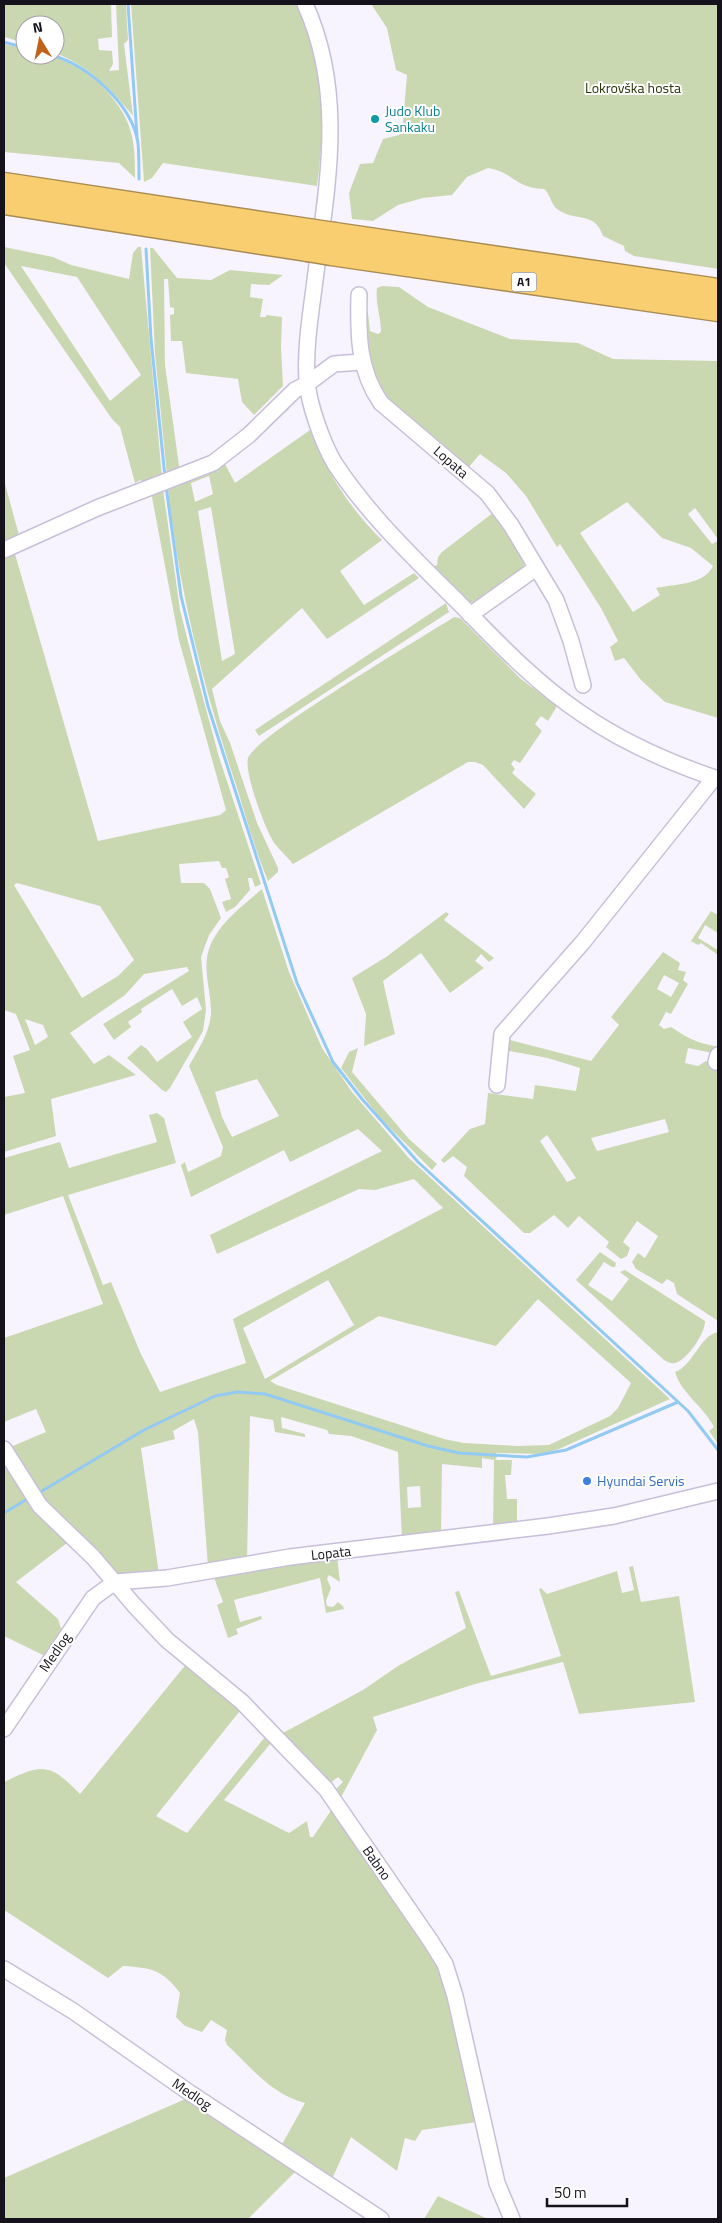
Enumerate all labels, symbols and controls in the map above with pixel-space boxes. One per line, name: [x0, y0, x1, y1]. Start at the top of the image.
north arrow: [15, 15, 65, 65]
text: N: [31, 16, 44, 38]
park label: Lokrovška hosta: [585, 77, 681, 98]
place label: Judo Klub Sankaku: [385, 100, 440, 137]
marker: Judo Klub Sankaku: [369, 113, 381, 125]
road number: A1: [512, 272, 536, 292]
street label: Lopata: [429, 440, 473, 483]
place label: Hyundai Servis: [597, 1470, 685, 1491]
marker: Hyundai Servis: [581, 1475, 593, 1487]
street label: Lopata: [310, 1540, 352, 1565]
street label: Medlog: [33, 1628, 76, 1676]
street label: Babno: [358, 1841, 397, 1884]
street label: Medlog: [168, 2073, 216, 2115]
scale bar: [547, 2176, 627, 2208]
text: 50 m: [554, 2181, 587, 2204]

